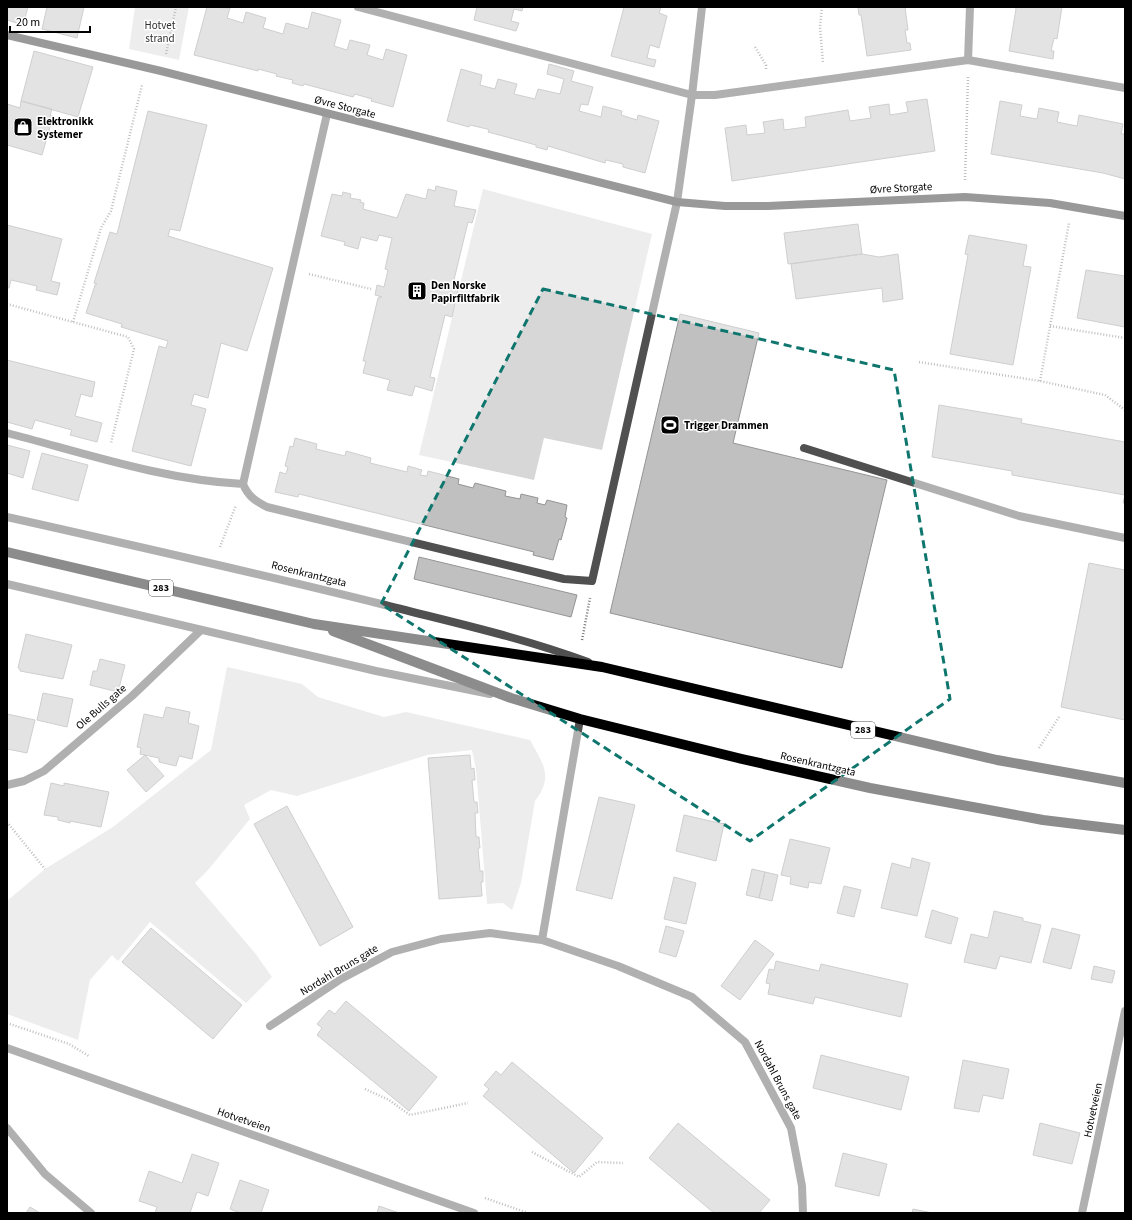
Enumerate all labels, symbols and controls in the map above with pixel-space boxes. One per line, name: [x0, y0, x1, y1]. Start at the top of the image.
scale bar: [10, 8, 90, 34]
text: 20 m: [16, 14, 40, 31]
park label: Hotvet strand: [145, 18, 176, 46]
street label: Øvre Storgate: [313, 92, 378, 122]
place label: Elektronikk Systemer: [37, 114, 94, 142]
shop icon: Elektronikk Systemer: [12, 116, 34, 138]
street label: Øvre Storgate: [869, 179, 933, 197]
place label: Den Norske Papirfiltfabrik: [431, 278, 500, 306]
building icon: Den Norske Papirfiltfabrik: [406, 280, 428, 302]
sports icon: Trigger Drammen: [659, 414, 681, 436]
place label: Trigger Drammen: [684, 418, 769, 433]
street label: Rosenkrantzgata: [270, 557, 348, 591]
road number: 283: [149, 580, 173, 596]
street label: Ole Bulls gate: [73, 681, 130, 733]
road number: 283: [851, 722, 875, 738]
street label: Rosenkrantzgata: [779, 748, 857, 780]
street label: Nordahl Bruns gate: [297, 941, 381, 999]
street label: Nordahl Bruns gate: [751, 1037, 806, 1123]
street label: Hotvetveien: [1080, 1081, 1106, 1139]
street label: Hotvetveien: [215, 1104, 273, 1136]

